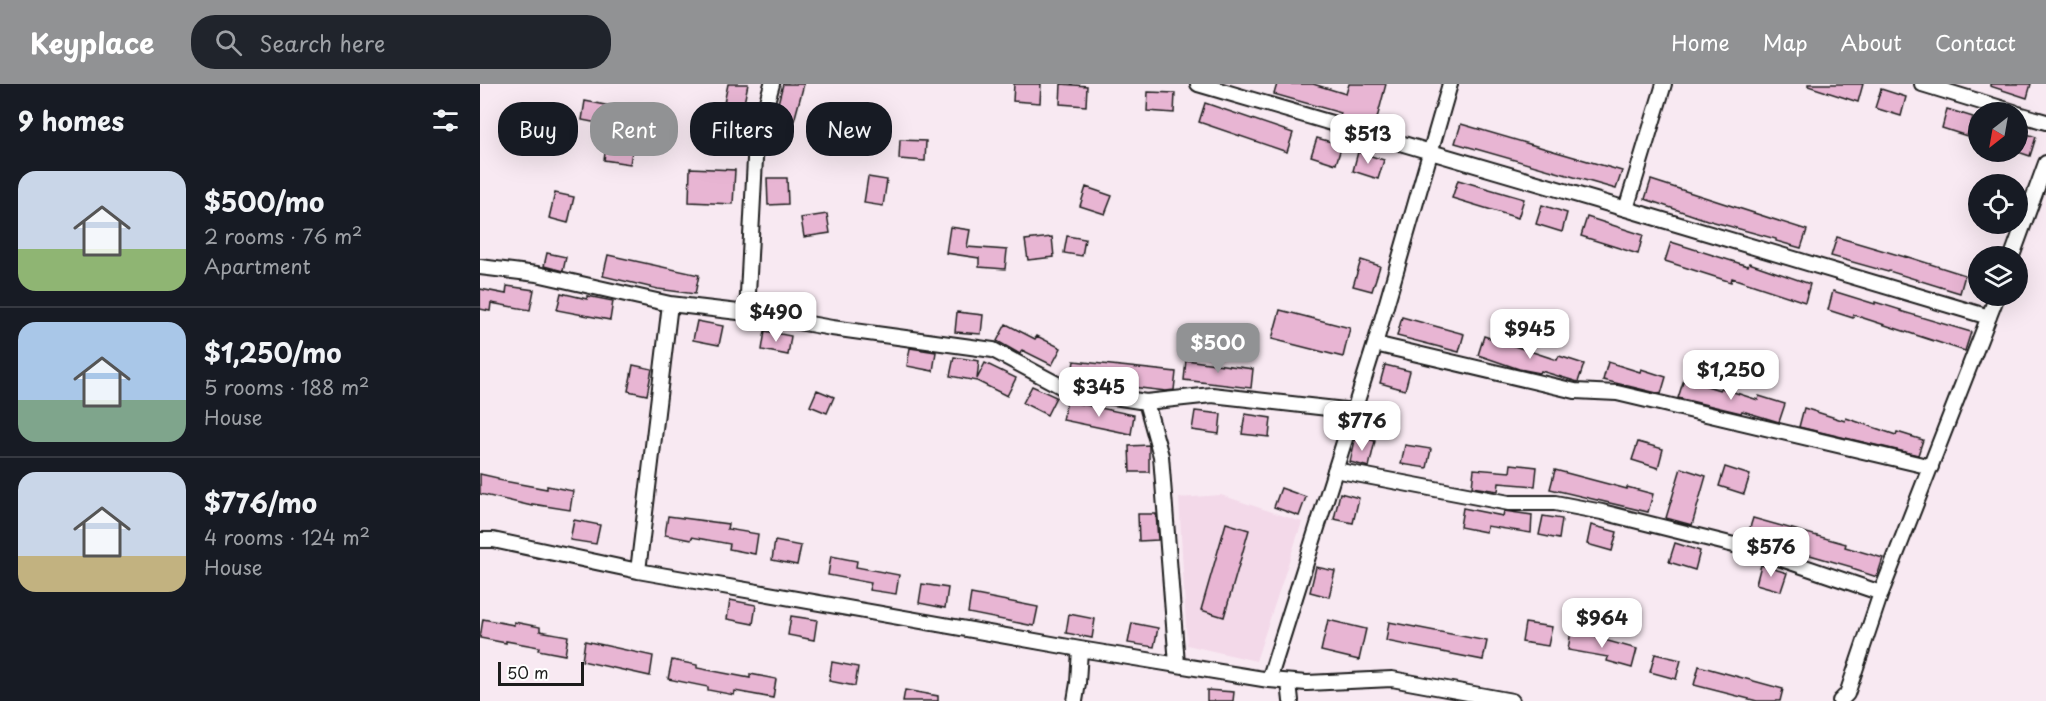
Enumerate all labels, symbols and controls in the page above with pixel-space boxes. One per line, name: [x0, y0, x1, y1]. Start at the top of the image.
search box: [191, 15, 611, 69]
text: Keyplace: [30, 21, 155, 64]
icon: search: [212, 26, 245, 59]
text: Search here: [260, 26, 385, 59]
text: Home: [1671, 26, 1730, 58]
text: Map: [1763, 26, 1808, 58]
text: About: [1841, 26, 1902, 58]
text: Contact: [1935, 26, 2016, 58]
text: 9 homes: [18, 101, 124, 140]
chip: Buy: [498, 102, 578, 156]
chip: Rent: [590, 102, 678, 156]
chip: Filters: [690, 102, 794, 156]
chip: New: [806, 102, 892, 156]
north arrow: [1968, 102, 2028, 162]
map controls: [1968, 102, 2028, 306]
icon: filters: [429, 104, 462, 137]
pin: $513: [1332, 114, 1404, 165]
text: $513: [1344, 118, 1392, 148]
button: locate: [1968, 174, 2028, 234]
text: $500/mo: [204, 182, 324, 221]
icon: home: [66, 195, 138, 267]
text: 2 rooms · 76 m²: [204, 221, 362, 251]
button: layers: [1968, 246, 2028, 306]
text: Apartment: [204, 251, 311, 281]
pin: $490: [740, 292, 812, 343]
text: $490: [749, 296, 803, 326]
pin: $945: [1494, 309, 1566, 360]
text: $945: [1504, 313, 1556, 343]
pin: $500: [1182, 323, 1254, 374]
text: $500: [1191, 327, 1245, 357]
text: $1,250/mo: [204, 333, 342, 372]
icon: home: [66, 346, 138, 418]
pin: $1,250: [1682, 350, 1780, 401]
text: $1,250: [1697, 354, 1765, 384]
pin: $345: [1063, 367, 1135, 418]
text: $345: [1073, 371, 1125, 401]
text: 5 rooms · 188 m²: [204, 372, 369, 402]
pin: $776: [1326, 401, 1398, 452]
text: House: [204, 402, 263, 432]
text: $776: [1337, 405, 1387, 435]
text: $776/mo: [204, 483, 317, 522]
icon: home: [66, 496, 138, 568]
text: 4 rooms · 124 m²: [204, 522, 370, 552]
pin: $576: [1735, 527, 1807, 578]
text: $576: [1746, 531, 1796, 561]
text: House: [204, 552, 263, 582]
pin: $964: [1566, 598, 1638, 649]
text: $964: [1576, 602, 1628, 632]
scale bar: [498, 659, 584, 686]
text: 50 m: [507, 660, 548, 684]

